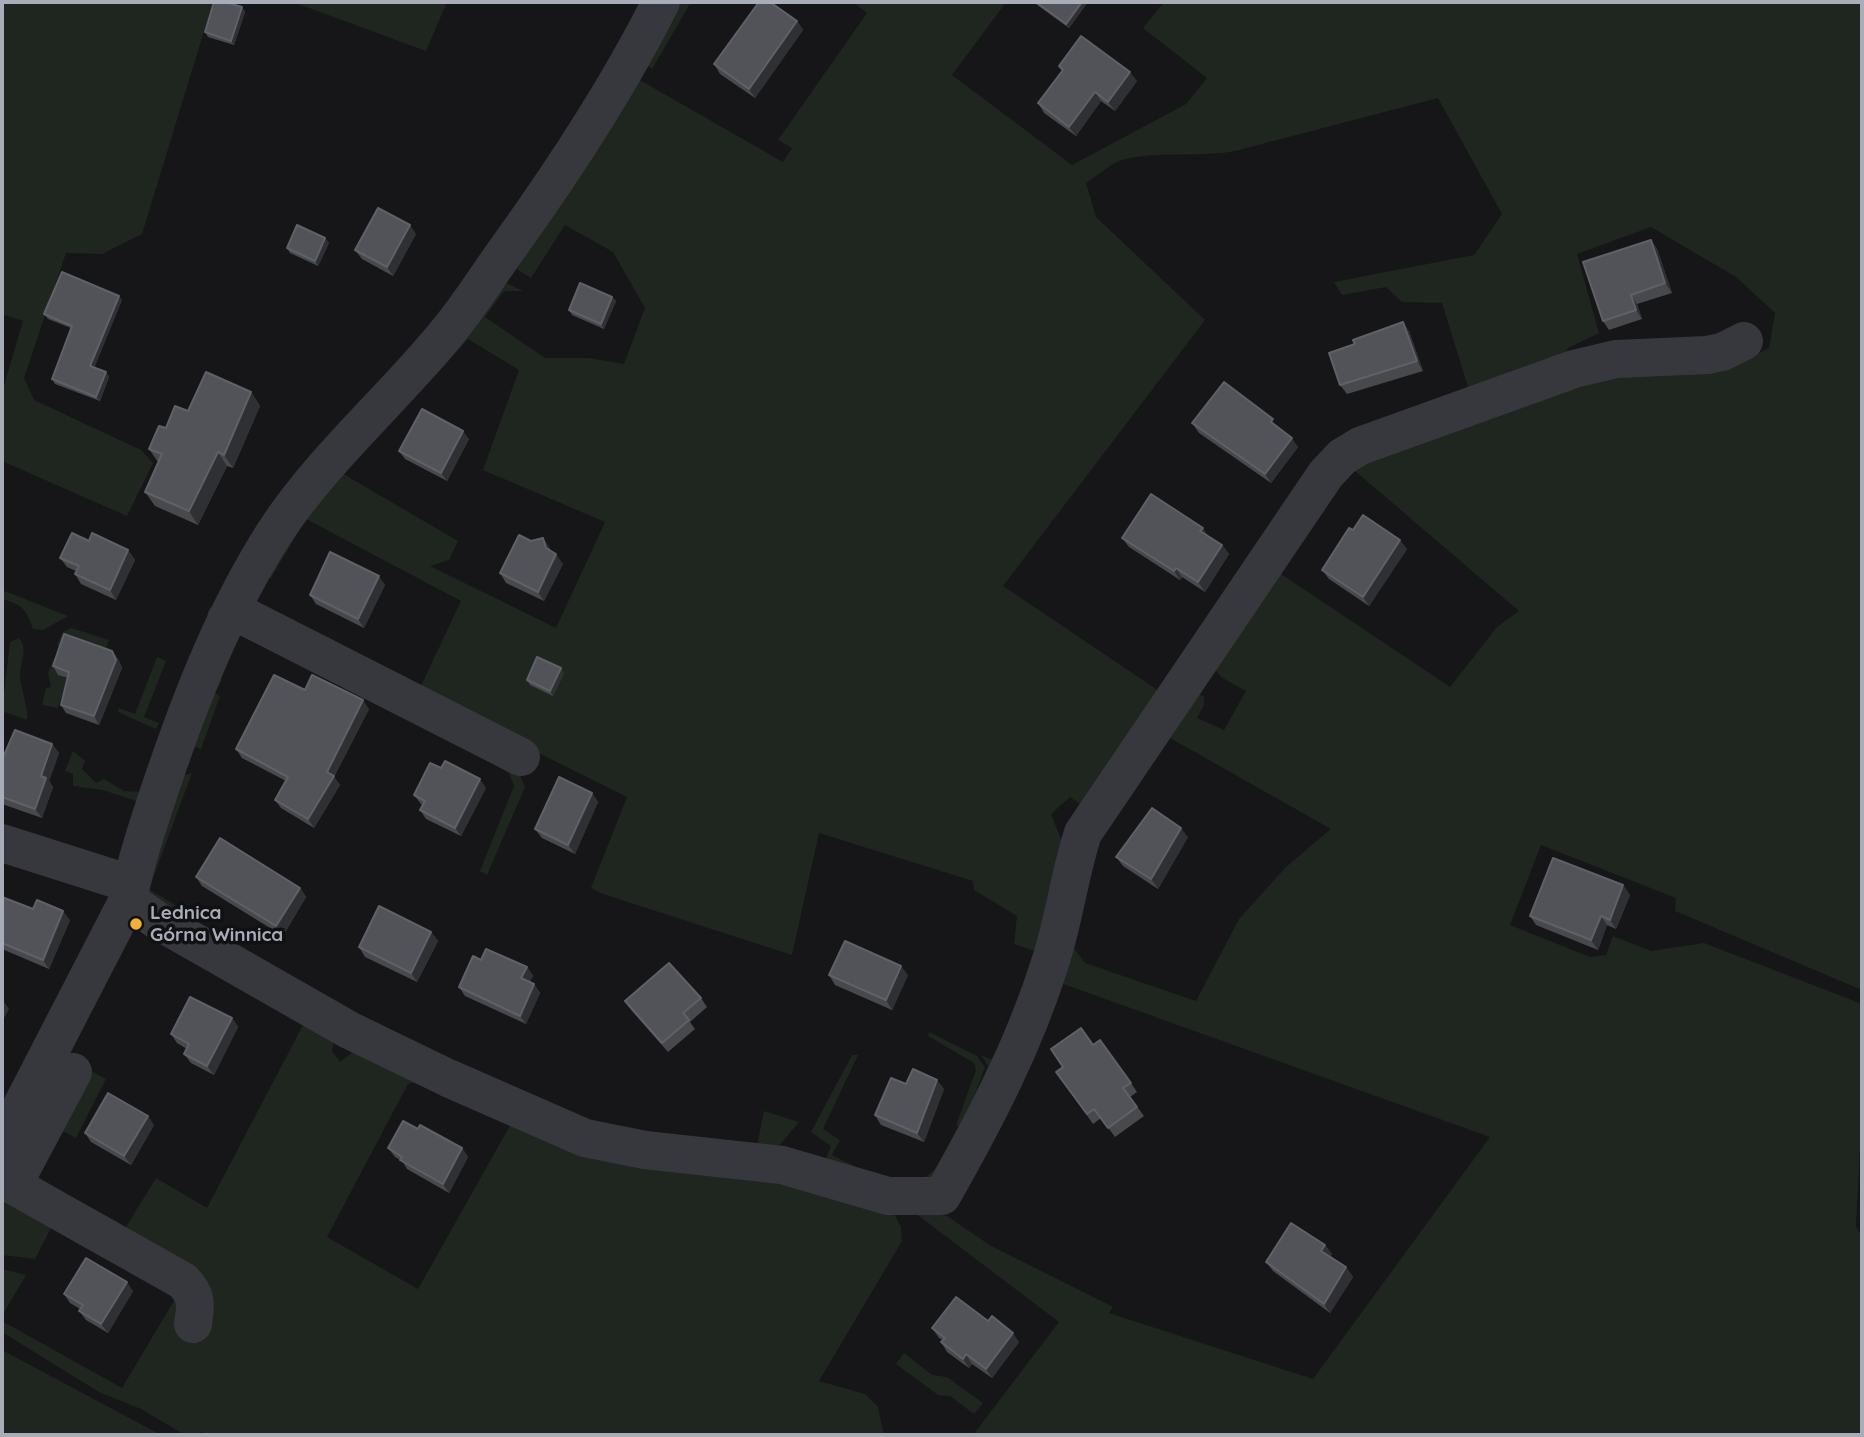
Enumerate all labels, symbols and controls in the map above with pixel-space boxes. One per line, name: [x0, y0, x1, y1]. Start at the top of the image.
place label: Lednica Górna Winnica: [150, 902, 283, 946]
marker: Lednica Górna Winnica: [128, 916, 144, 932]

